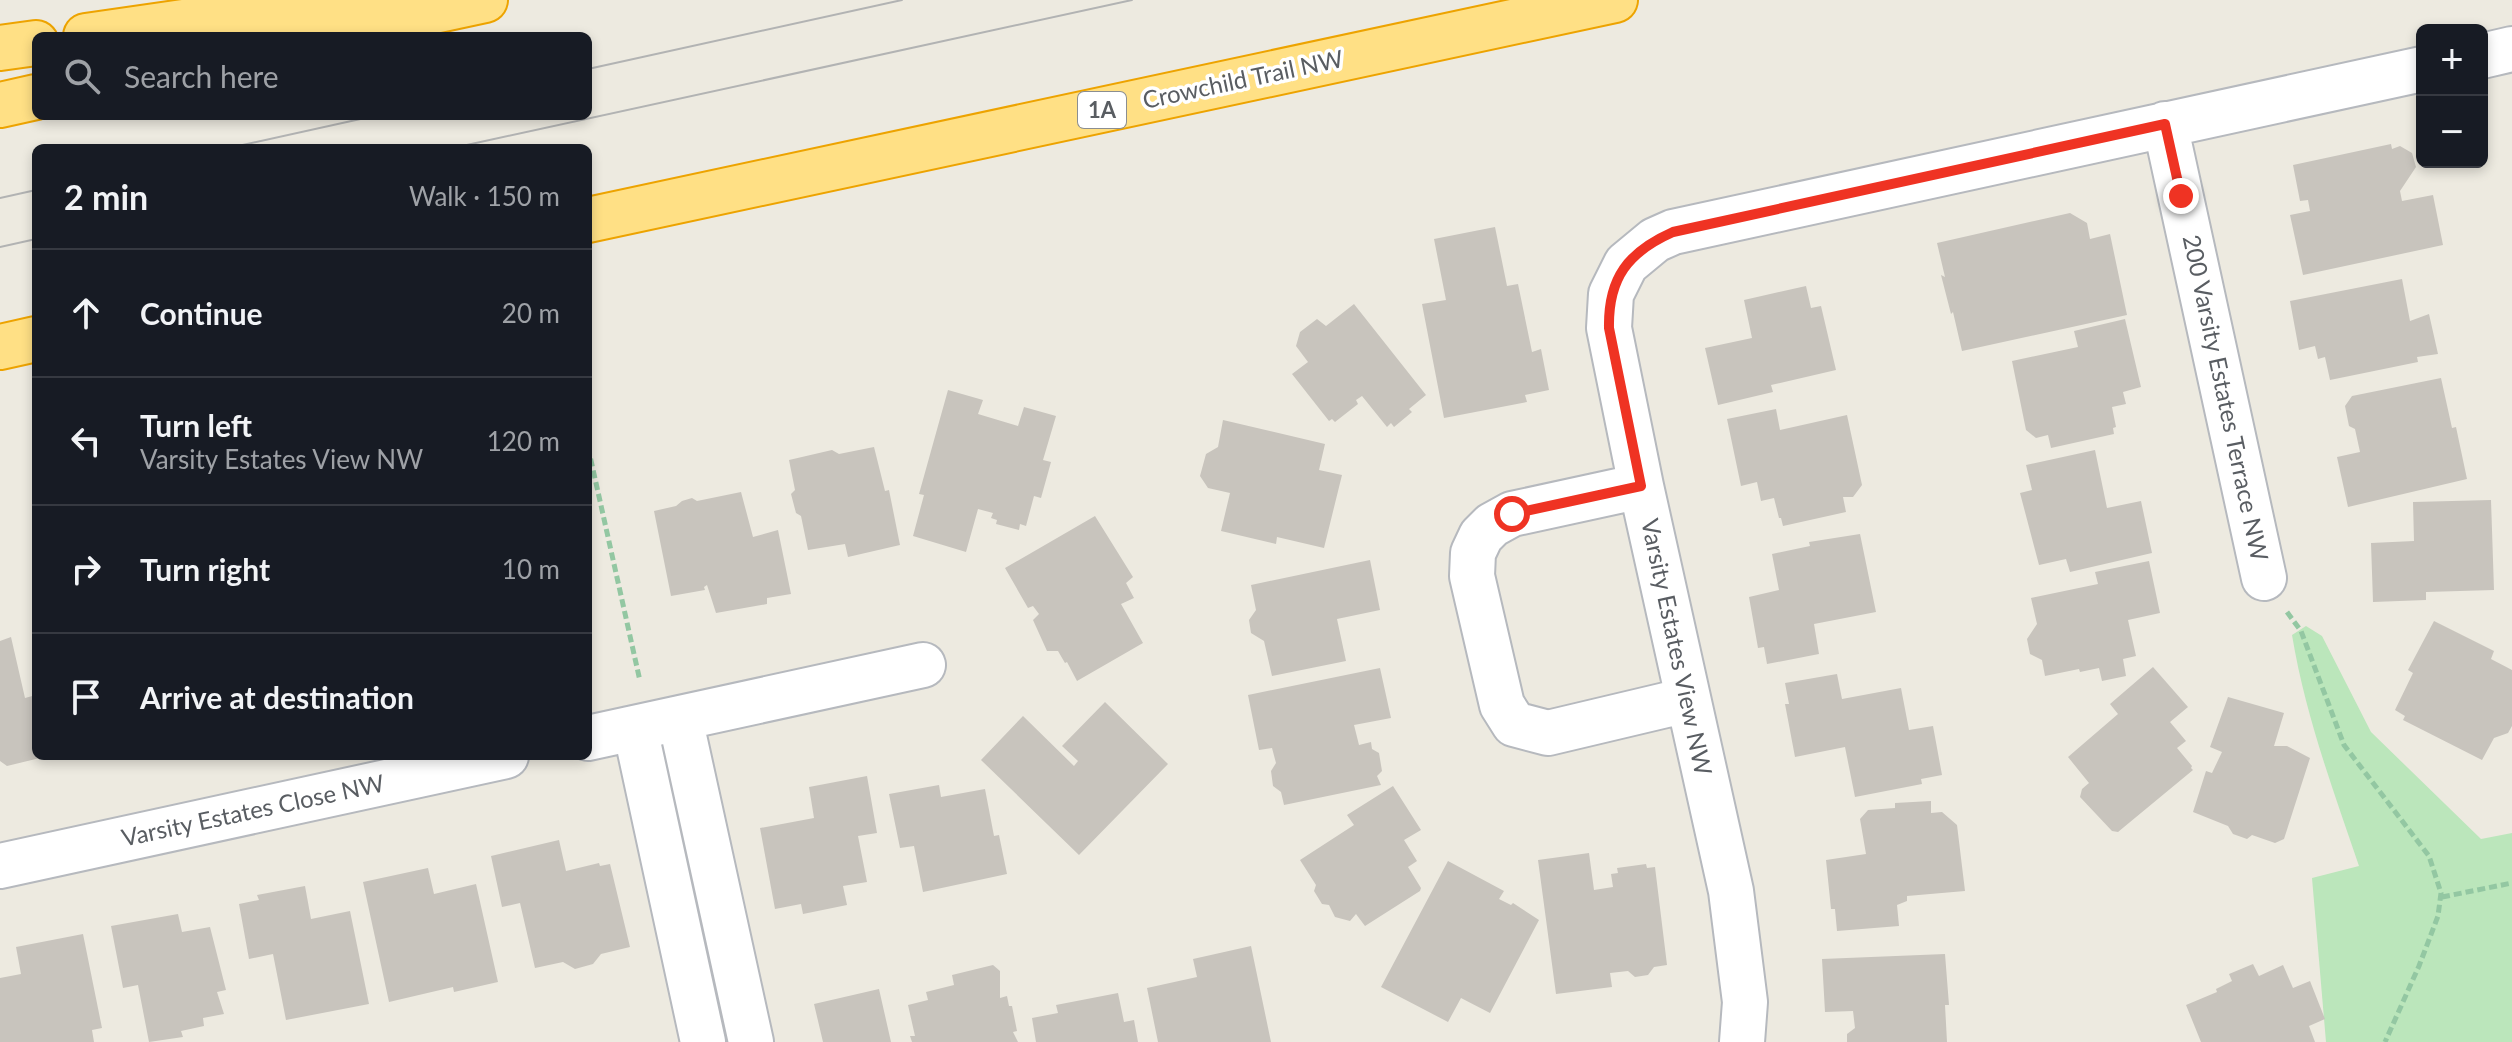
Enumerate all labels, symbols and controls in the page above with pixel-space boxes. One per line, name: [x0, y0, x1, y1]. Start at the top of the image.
map controls: [2416, 24, 2488, 168]
button: +: [2416, 24, 2488, 96]
search box: [32, 32, 592, 120]
street label: Crowchild Trail NW: [1140, 43, 1346, 114]
icon: search: [60, 54, 104, 98]
text: Search here: [124, 58, 279, 94]
road number: 1A: [1078, 92, 1126, 128]
button: −: [2416, 96, 2488, 168]
text: 2 min: [64, 176, 148, 217]
route end: [2163, 178, 2199, 214]
text: Walk · 150 m: [409, 180, 560, 212]
street label: 200 Varsity Estates Terrace NW: [2178, 232, 2275, 564]
icon: ahead: [64, 291, 108, 335]
text: Continue: [140, 295, 263, 331]
text: 20 m: [502, 297, 560, 329]
text: Turn left: [140, 407, 252, 443]
icon: left: [64, 419, 108, 463]
text: 120 m: [487, 425, 560, 457]
text: Varsity Estates View NW: [140, 443, 423, 475]
route start: [1494, 496, 1530, 532]
street label: Varsity Estates View NW: [1636, 516, 1719, 778]
icon: right: [64, 547, 108, 591]
text: Turn right: [140, 551, 270, 587]
text: 10 m: [502, 553, 560, 585]
icon: arrive: [64, 675, 108, 719]
text: Arrive at destination: [140, 679, 414, 715]
street label: Varsity Estates Close NW: [119, 767, 387, 852]

